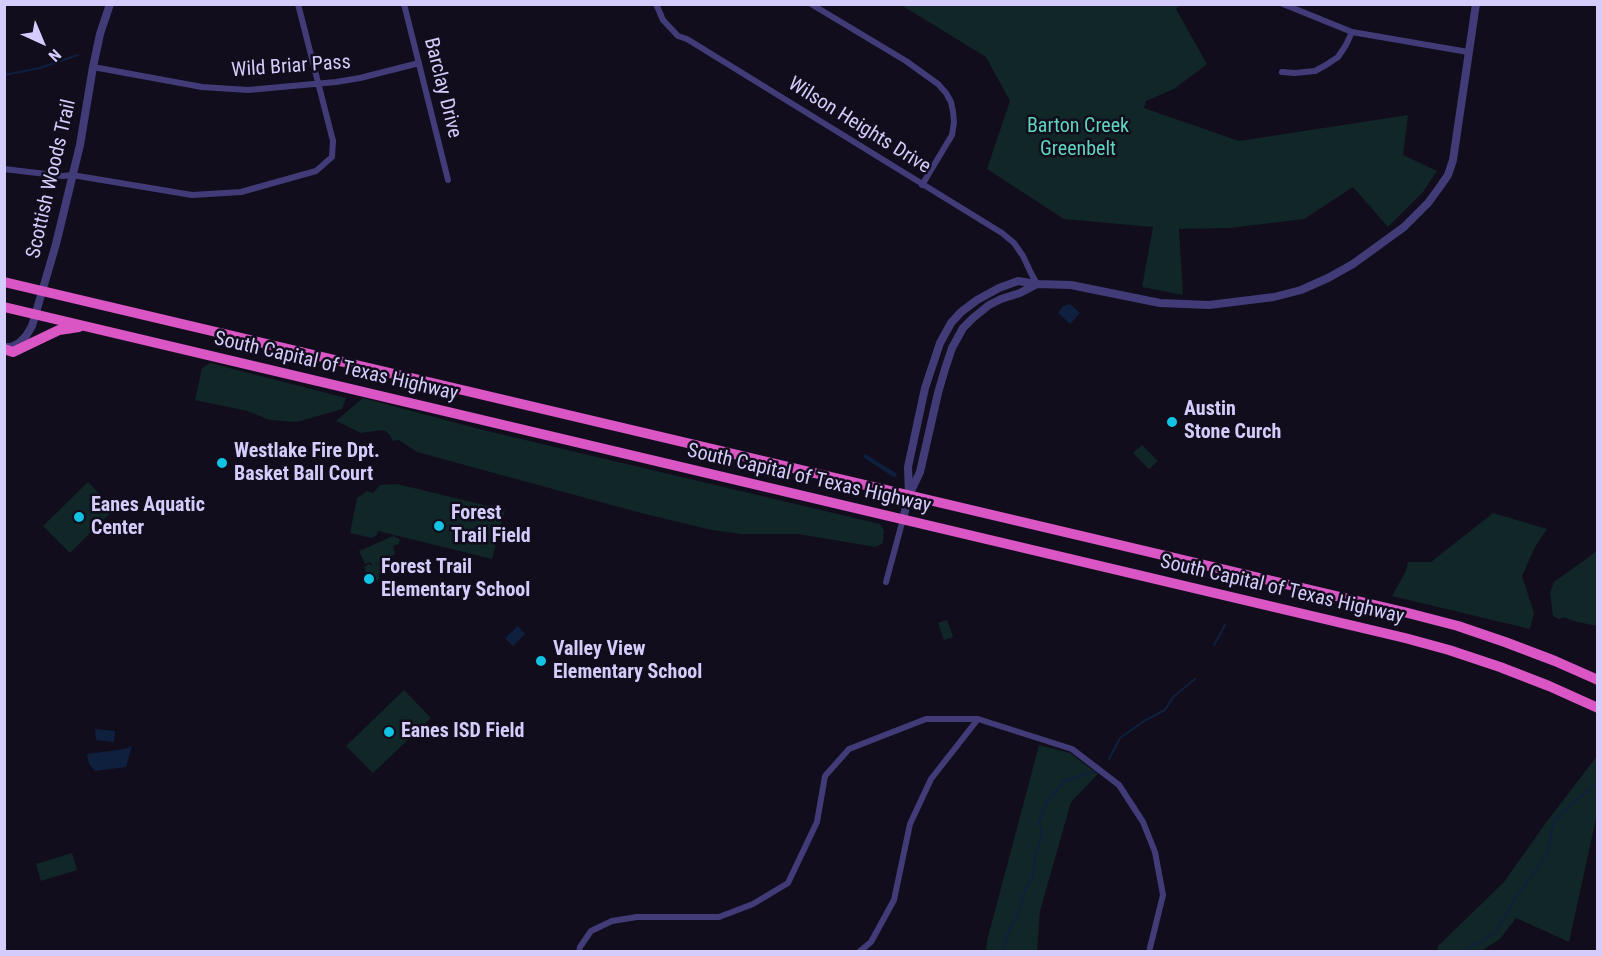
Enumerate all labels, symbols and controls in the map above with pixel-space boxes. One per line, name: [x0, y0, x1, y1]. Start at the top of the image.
north arrow: [12, 12, 72, 72]
street label: Barclay Drive: [418, 35, 466, 141]
text: N: [45, 45, 65, 66]
street label: Wild Briar Pass: [231, 51, 351, 83]
street label: Wilson Heights Drive: [783, 73, 935, 179]
street label: Scottish Woods Trail: [22, 97, 82, 261]
park label: Barton Creek Greenbelt: [1027, 115, 1129, 162]
street label: South Capital of Texas Highway: [212, 327, 460, 407]
place label: Austin Stone Curch: [1184, 398, 1281, 445]
marker: Austin Stone Curch: [1165, 415, 1179, 429]
street label: South Capital of Texas Highway: [685, 439, 933, 519]
place label: Westlake Fire Dpt. Basket Ball Court: [234, 440, 380, 487]
marker: Westlake Fire Dpt. Basket Ball Court: [215, 456, 229, 470]
place label: Eanes Aquatic Center: [91, 494, 205, 541]
place label: Forest Trail Field: [451, 502, 531, 549]
marker: Eanes Aquatic Center: [72, 510, 86, 524]
marker: Forest Trail Field: [432, 519, 446, 533]
street label: South Capital of Texas Highway: [1158, 550, 1406, 630]
place label: Forest Trail Elementary School: [381, 556, 530, 603]
marker: Forest Trail Elementary School: [362, 572, 376, 586]
place label: Valley View Elementary School: [553, 638, 702, 685]
marker: Valley View Elementary School: [534, 654, 548, 668]
place label: Eanes ISD Field: [401, 720, 525, 744]
marker: Eanes ISD Field: [382, 725, 396, 739]

